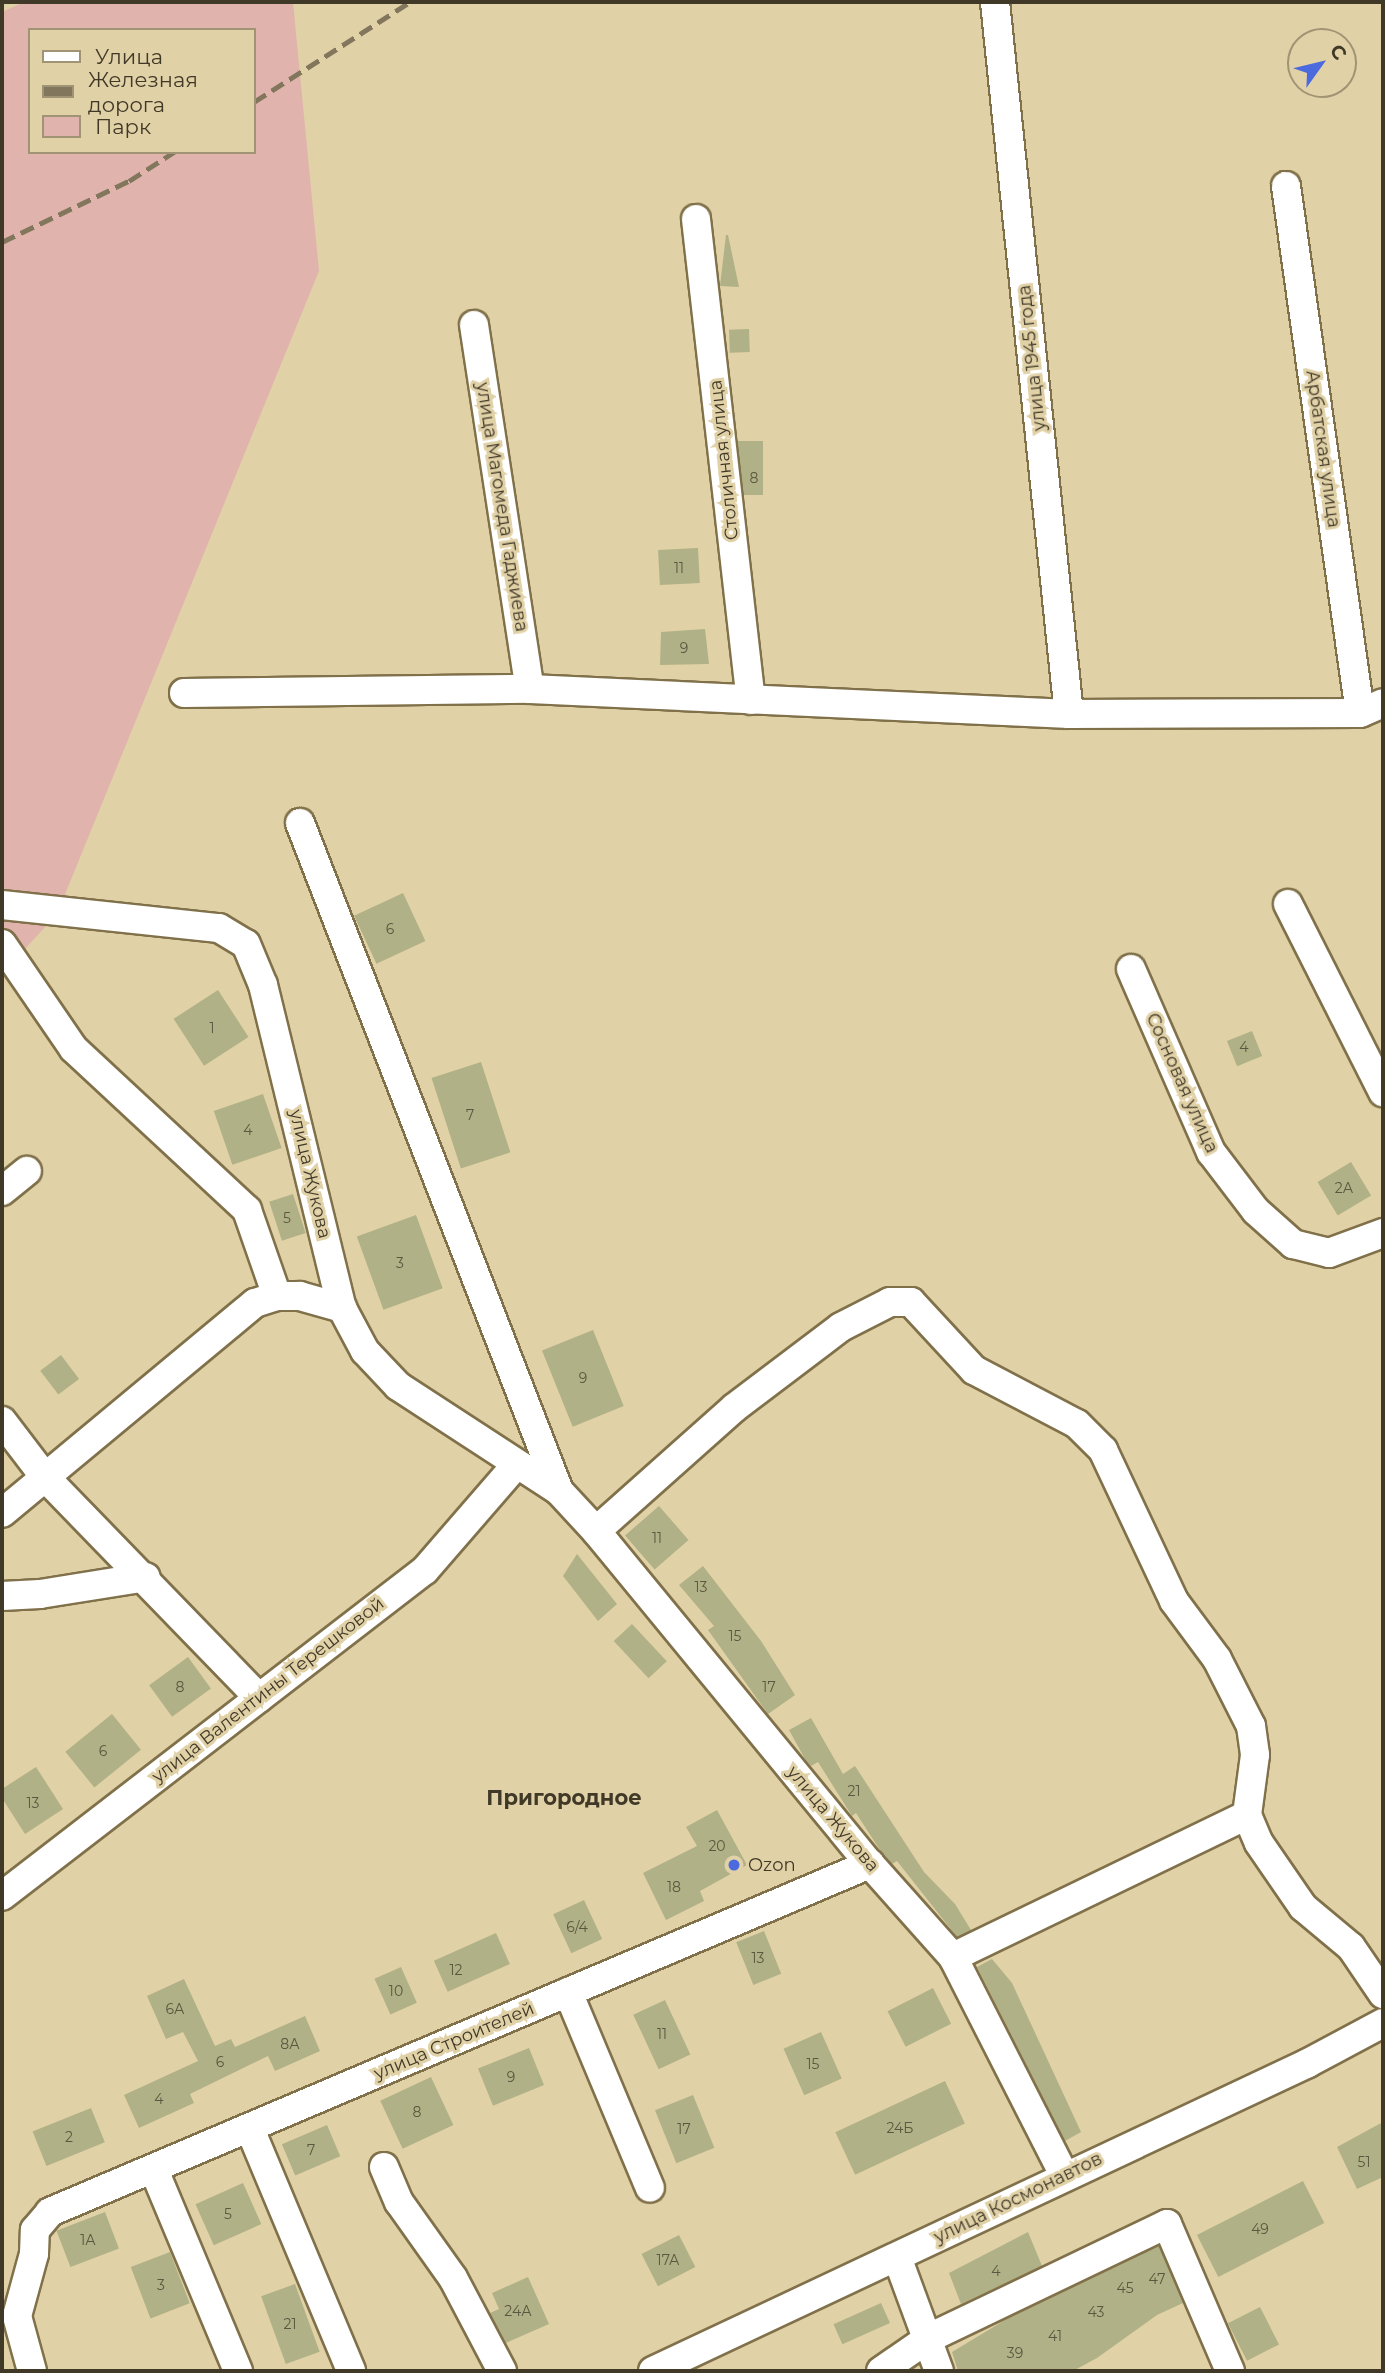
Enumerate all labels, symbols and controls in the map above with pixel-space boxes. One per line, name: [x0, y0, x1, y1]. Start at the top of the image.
legend: [28, 28, 256, 154]
north arrow: [1287, 28, 1357, 98]
text: С: [1325, 40, 1352, 64]
text: Улица: [95, 44, 163, 69]
text: Железная дорога: [88, 67, 198, 117]
text: Парк: [95, 114, 151, 139]
street label: улица 1945 года: [1014, 284, 1050, 432]
street label: Арбатская улица: [1301, 369, 1345, 529]
street label: Столичная улица: [705, 379, 743, 541]
street label: улица Магомеда Гаджиева: [472, 381, 532, 633]
house number: 8: [750, 470, 758, 486]
house number: 11: [674, 560, 684, 576]
house number: 9: [680, 640, 688, 656]
house number: 6: [386, 921, 394, 937]
street label: Сосновая улица: [1141, 1010, 1223, 1156]
house number: 1: [209, 1020, 215, 1036]
house number: 4: [1239, 1039, 1249, 1055]
street label: улица Жукова: [285, 1107, 335, 1241]
house number: 7: [466, 1107, 474, 1123]
house number: 4: [243, 1122, 253, 1138]
house number: 2А: [1335, 1180, 1353, 1196]
house number: 5: [283, 1210, 291, 1226]
house number: 3: [396, 1255, 404, 1271]
house number: 9: [579, 1370, 587, 1386]
house number: 11: [652, 1530, 662, 1546]
house number: 13: [695, 1579, 707, 1595]
street label: улица Валентины Терешковой: [148, 1593, 388, 1787]
house number: 15: [729, 1628, 741, 1644]
house number: 8: [176, 1679, 184, 1695]
house number: 17: [762, 1679, 776, 1695]
house number: 6: [99, 1743, 107, 1759]
street label: улица Жукова: [782, 1762, 884, 1876]
house number: 21: [847, 1783, 861, 1799]
district label: Пригородное: [486, 1785, 642, 1811]
house number: 13: [27, 1795, 39, 1811]
house number: 20: [708, 1838, 726, 1854]
place label: Ozon: [748, 1854, 796, 1876]
marker: Ozon: [726, 1857, 742, 1873]
house number: 18: [667, 1879, 681, 1895]
house number: 6/4: [566, 1919, 588, 1935]
house number: 13: [752, 1950, 764, 1966]
house number: 12: [449, 1962, 463, 1978]
house number: 10: [389, 1983, 403, 1999]
street label: улица Строителей: [371, 1997, 537, 2085]
house number: 6А: [165, 2001, 185, 2017]
house number: 11: [657, 2026, 667, 2042]
house number: 8А: [280, 2036, 300, 2052]
house number: 6: [216, 2054, 224, 2070]
house number: 15: [807, 2056, 819, 2072]
house number: 9: [507, 2069, 515, 2085]
house number: 4: [154, 2091, 164, 2107]
house number: 8: [413, 2104, 421, 2120]
house number: 24Б: [886, 2120, 914, 2136]
house number: 17: [677, 2121, 691, 2137]
house number: 2: [65, 2129, 73, 2145]
house number: 7: [307, 2142, 315, 2158]
street label: улица Космонавтов: [930, 2148, 1106, 2248]
house number: 51: [1358, 2154, 1370, 2170]
house number: 5: [224, 2206, 232, 2222]
house number: 49: [1251, 2221, 1269, 2237]
house number: 1А: [80, 2232, 96, 2248]
house number: 17А: [657, 2252, 679, 2268]
house number: 4: [991, 2263, 1001, 2279]
house number: 47: [1149, 2271, 1165, 2287]
house number: 3: [157, 2277, 165, 2293]
house number: 45: [1116, 2280, 1134, 2296]
house number: 24А: [504, 2303, 532, 2319]
house number: 43: [1088, 2304, 1104, 2320]
house number: 21: [283, 2316, 297, 2332]
house number: 41: [1048, 2328, 1062, 2344]
house number: 39: [1007, 2345, 1023, 2361]

